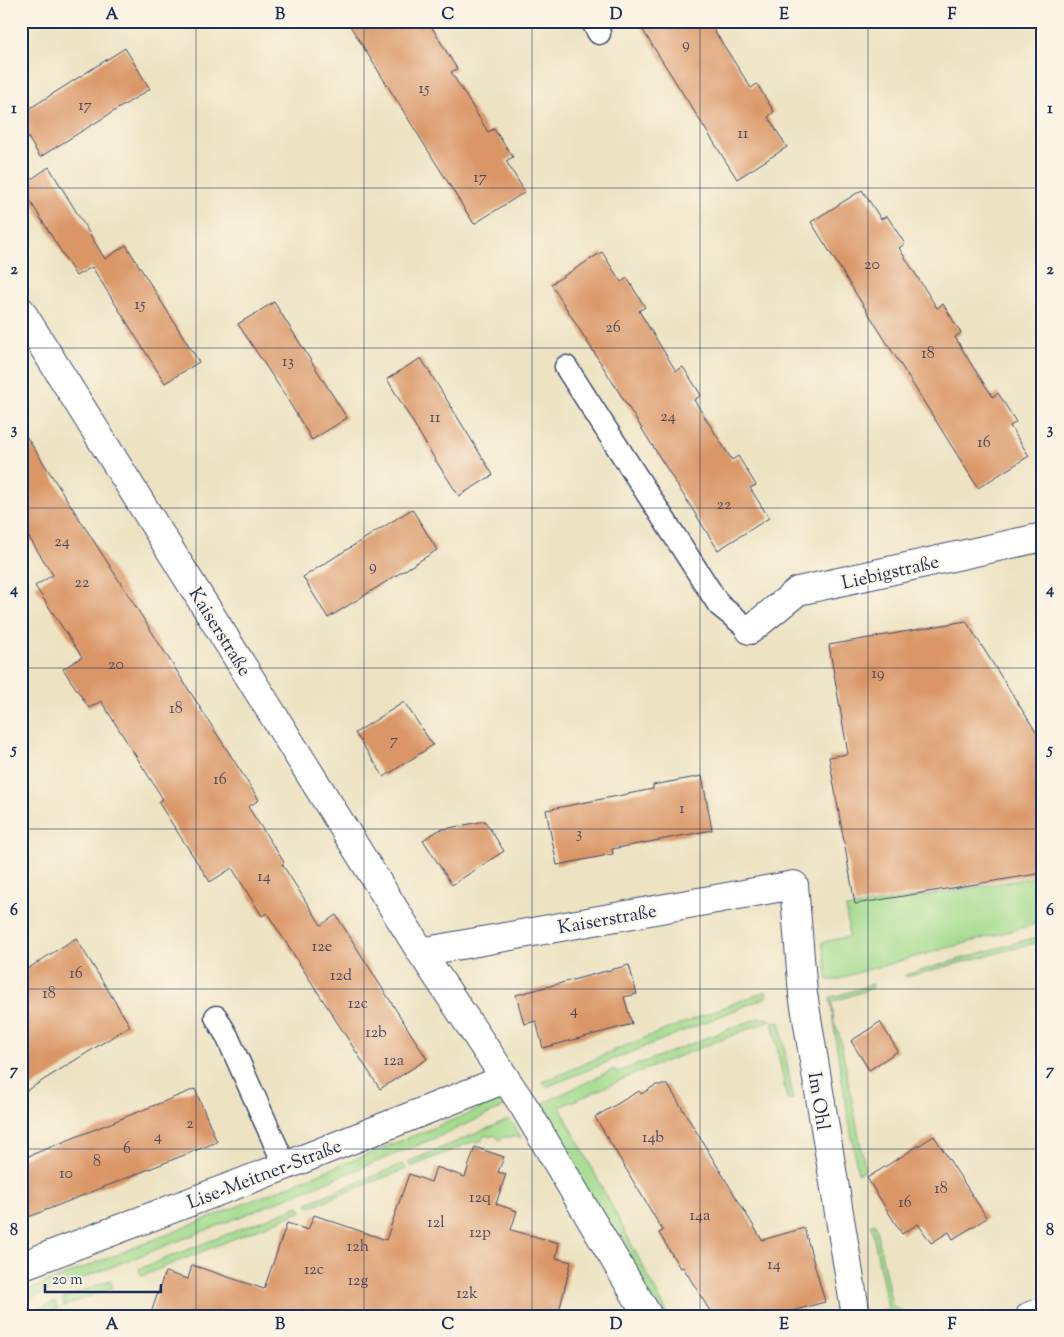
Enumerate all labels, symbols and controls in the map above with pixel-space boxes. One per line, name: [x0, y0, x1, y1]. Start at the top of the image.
text: A: [106, 4, 119, 27]
text: B: [275, 4, 285, 27]
text: C: [442, 4, 455, 27]
text: D: [610, 4, 623, 27]
text: E: [779, 4, 789, 27]
text: F: [948, 4, 957, 27]
house number: 9: [682, 34, 690, 57]
house number: 15: [419, 78, 430, 101]
house number: 17: [78, 95, 92, 118]
text: 1: [11, 98, 17, 121]
text: 1: [1047, 98, 1053, 121]
house number: 11: [738, 123, 749, 146]
house number: 17: [473, 167, 487, 190]
house number: 20: [864, 254, 880, 277]
text: 2: [10, 259, 18, 282]
text: 2: [1046, 259, 1054, 282]
house number: 15: [135, 294, 146, 317]
house number: 26: [605, 317, 621, 340]
house number: 18: [921, 343, 935, 366]
house number: 13: [282, 351, 294, 374]
house number: 24: [660, 406, 676, 429]
house number: 11: [430, 407, 441, 430]
text: 3: [11, 419, 18, 442]
text: 3: [1047, 419, 1054, 442]
house number: 16: [977, 432, 991, 455]
house number: 22: [717, 494, 732, 517]
house number: 24: [54, 531, 70, 554]
street label: Liebigstraße: [839, 549, 942, 598]
house number: 9: [369, 556, 377, 579]
house number: 22: [75, 572, 90, 595]
text: 4: [9, 579, 18, 602]
text: 4: [1045, 579, 1054, 602]
street label: Kaiserstraße: [181, 583, 257, 682]
house number: 20: [108, 654, 124, 677]
house number: 19: [871, 663, 885, 686]
house number: 18: [169, 698, 183, 721]
house number: 7: [390, 730, 398, 753]
text: 5: [9, 739, 17, 762]
text: 5: [1045, 739, 1053, 762]
house number: 16: [213, 769, 227, 792]
house number: 1: [679, 798, 685, 821]
house number: 3: [576, 823, 582, 846]
house number: 14: [257, 866, 271, 889]
street label: Kaiserstraße: [556, 898, 659, 942]
text: 6: [10, 900, 18, 923]
text: 6: [1046, 900, 1054, 923]
house number: 12e: [312, 936, 332, 959]
house number: 16: [69, 963, 83, 986]
house number: 12d: [330, 965, 352, 988]
house number: 18: [42, 983, 56, 1006]
house number: 12c: [348, 993, 368, 1016]
house number: 4: [570, 1000, 578, 1023]
house number: 12b: [365, 1022, 387, 1045]
house number: 12a: [384, 1050, 405, 1073]
text: 7: [10, 1060, 19, 1083]
text: 7: [1046, 1060, 1055, 1083]
street label: Im Ohl: [800, 1070, 835, 1132]
house number: 2: [186, 1113, 194, 1136]
house number: 4: [154, 1126, 162, 1149]
house number: 14b: [642, 1127, 664, 1150]
street label: Lise-Meitner-Straße: [184, 1133, 346, 1217]
house number: 6: [123, 1138, 131, 1161]
house number: 8: [93, 1151, 101, 1174]
house number: 10: [59, 1163, 73, 1186]
house number: 18: [934, 1178, 948, 1201]
house number: 12q: [469, 1187, 491, 1210]
house number: 16: [898, 1192, 912, 1215]
house number: 14a: [690, 1205, 711, 1228]
house number: 12l: [427, 1212, 445, 1235]
text: 8: [10, 1220, 18, 1243]
text: 8: [1046, 1220, 1054, 1243]
house number: 12p: [469, 1222, 491, 1245]
house number: 12h: [347, 1236, 370, 1259]
house number: 14: [767, 1254, 781, 1277]
house number: 12c: [304, 1259, 324, 1282]
scale bar: [45, 1262, 161, 1294]
text: 20 m: [52, 1270, 83, 1291]
house number: 12g: [348, 1270, 369, 1293]
house number: 12k: [456, 1283, 478, 1306]
text: A: [106, 1314, 119, 1337]
text: B: [275, 1314, 285, 1337]
text: C: [442, 1314, 455, 1337]
text: D: [610, 1314, 623, 1337]
text: E: [779, 1314, 789, 1337]
text: F: [948, 1314, 957, 1337]

